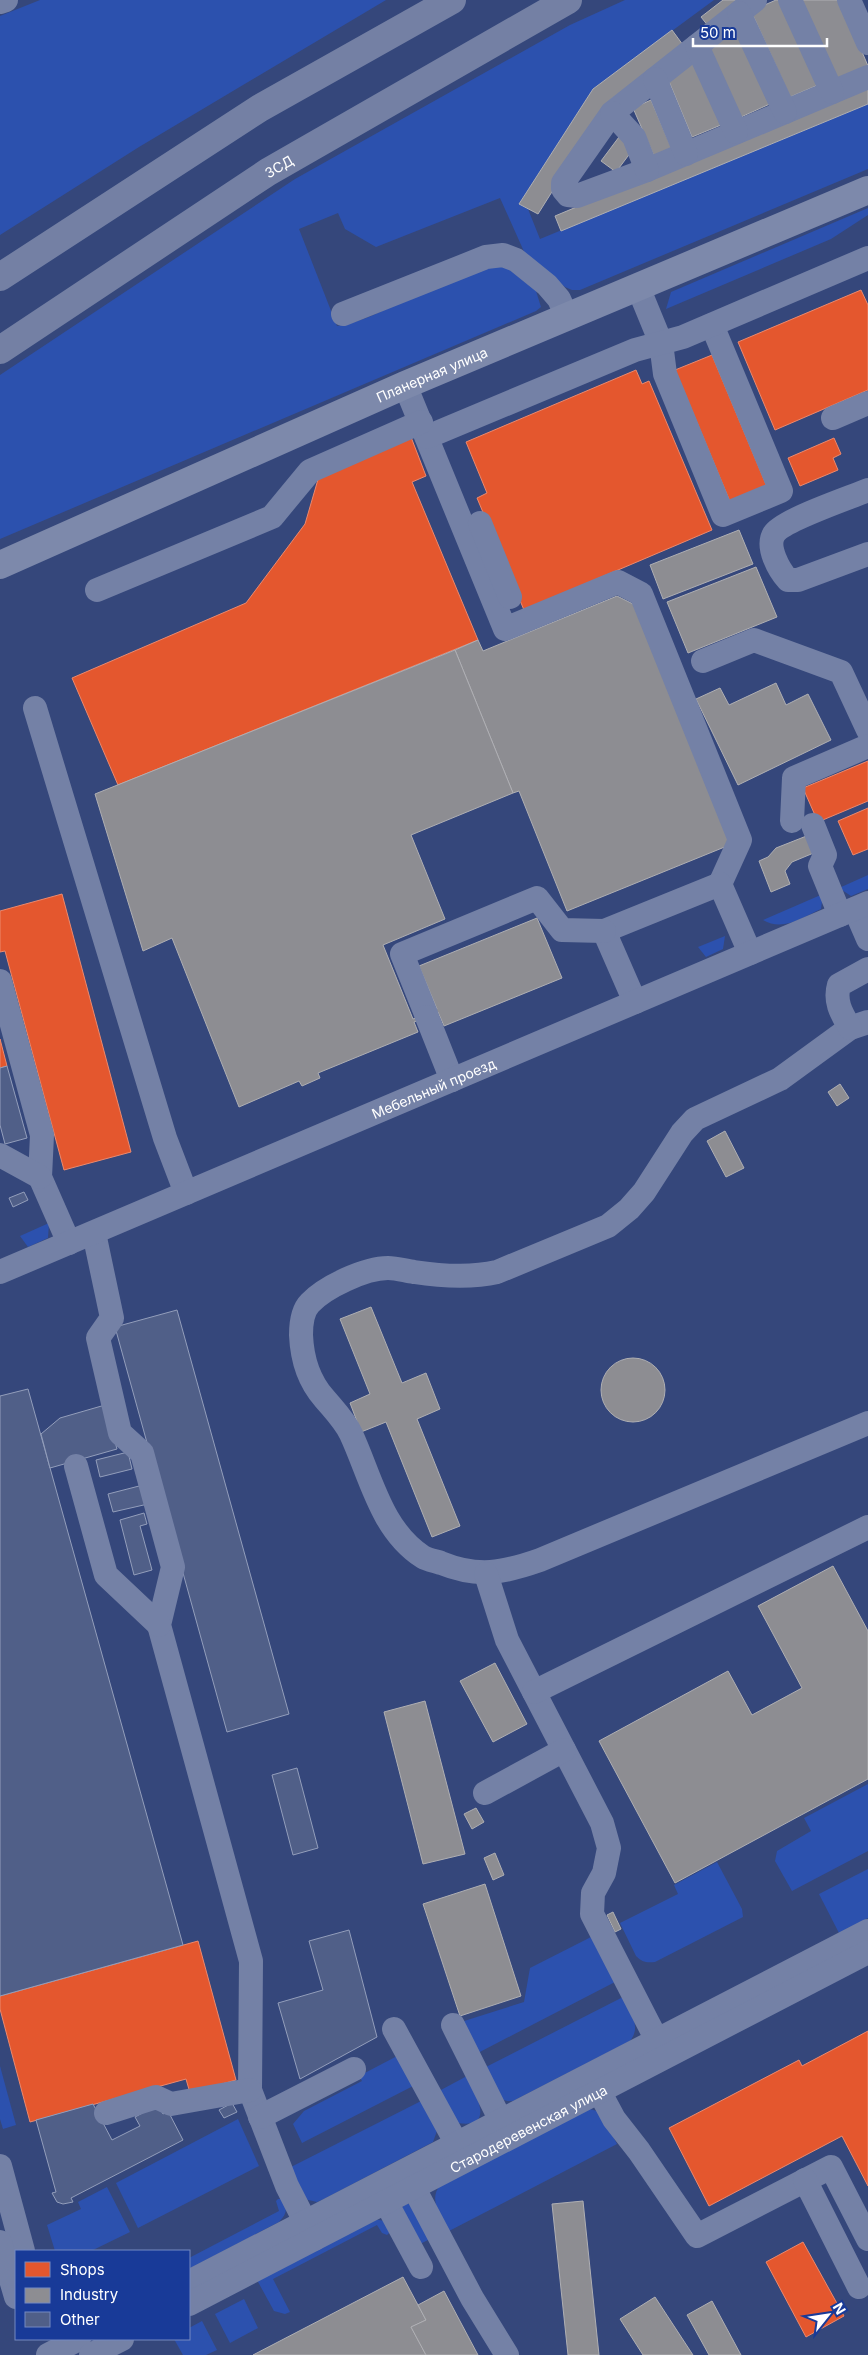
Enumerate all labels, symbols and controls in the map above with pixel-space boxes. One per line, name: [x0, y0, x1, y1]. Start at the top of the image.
scale bar: [693, 15, 827, 47]
text: 50 m: [700, 23, 736, 42]
street label: ЗСД: [261, 151, 296, 181]
street label: Планерная улица: [373, 343, 490, 405]
street label: Мебельный проезд: [369, 1054, 498, 1122]
street label: Стародеревенская улица: [447, 2080, 610, 2176]
legend: [15, 2250, 190, 2340]
text: Shops: [60, 2260, 105, 2279]
text: Industry: [60, 2285, 119, 2304]
north arrow: [803, 2290, 853, 2340]
text: N: [830, 2299, 850, 2317]
text: Other: [60, 2310, 100, 2329]

